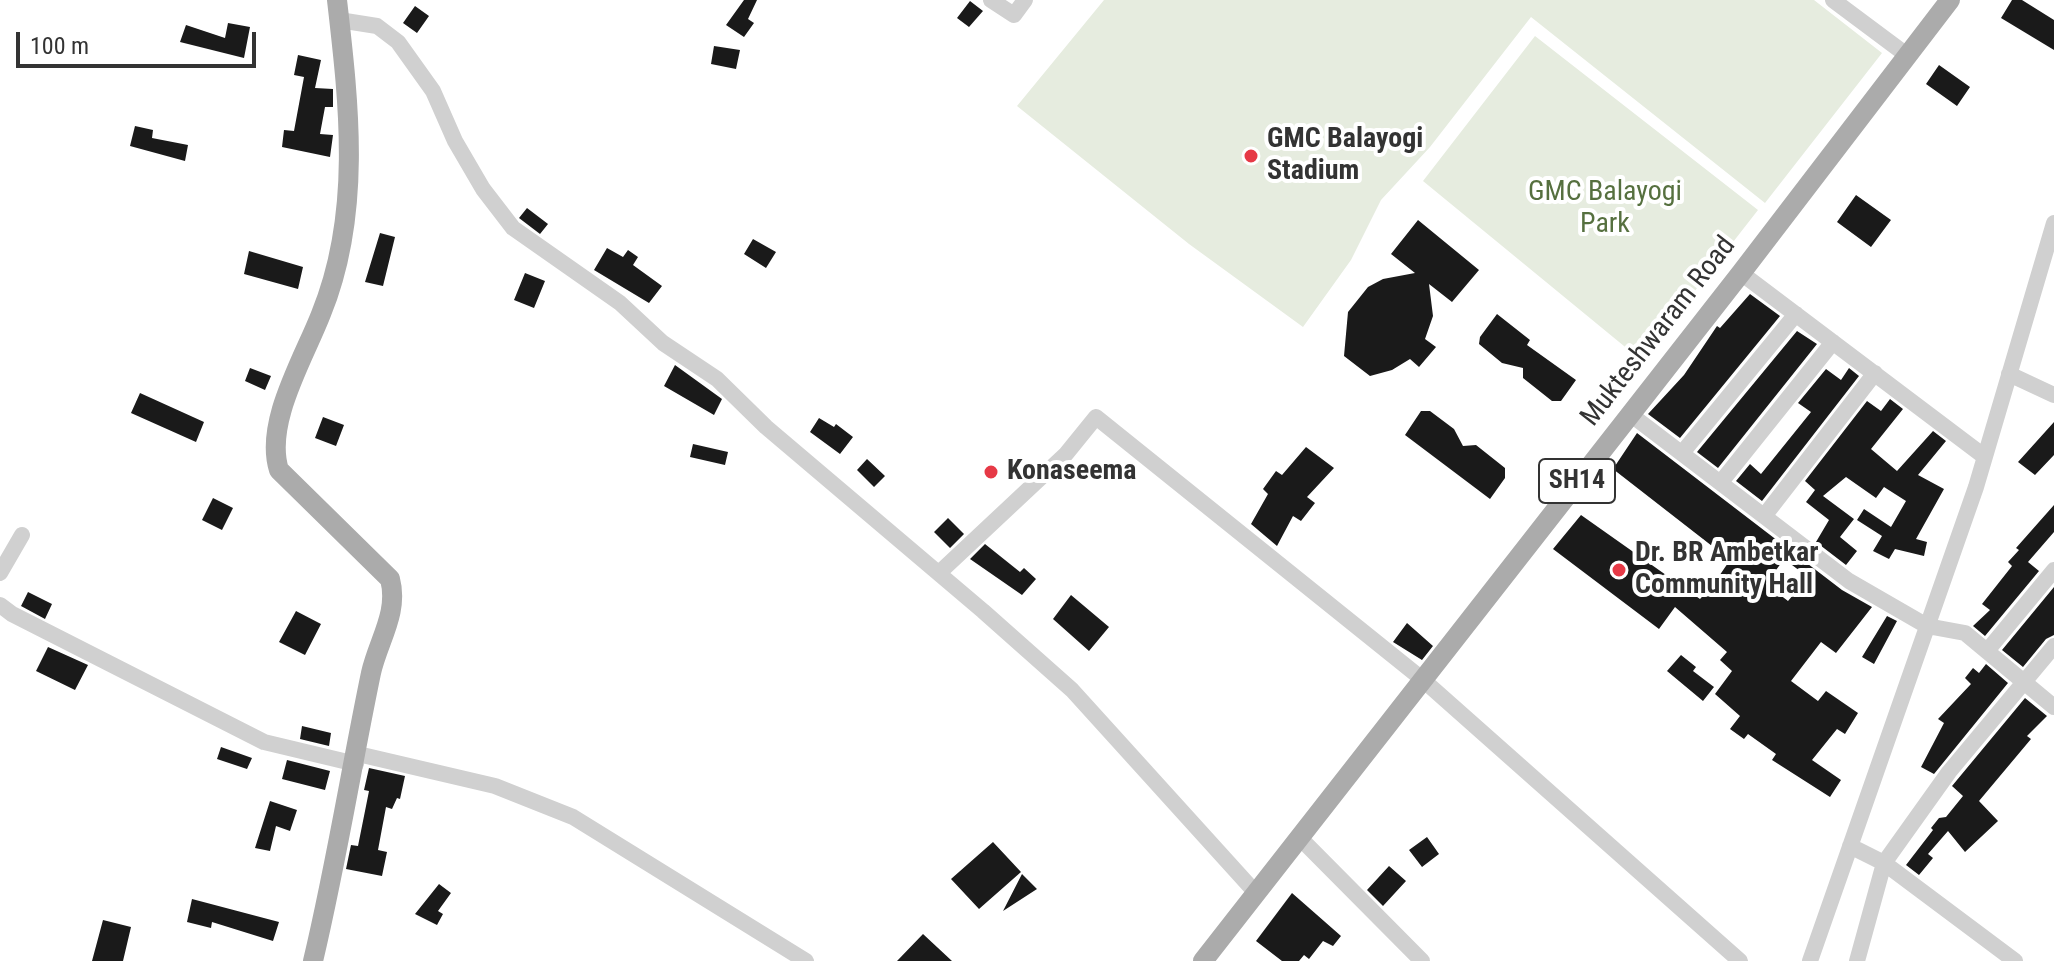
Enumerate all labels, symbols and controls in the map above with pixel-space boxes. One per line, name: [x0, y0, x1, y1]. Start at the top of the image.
scale bar: [20, 16, 260, 66]
text: 100 m: [30, 32, 89, 60]
place label: GMC Balayogi Stadium: [1267, 123, 1423, 189]
marker: GMC Balayogi Stadium: [1242, 147, 1260, 165]
park label: GMC Balayogi Park: [1528, 176, 1682, 242]
street label: Mukteshwaram Road: [1574, 230, 1744, 434]
place label: Konaseema: [1007, 455, 1136, 489]
road number: SH14: [1539, 459, 1615, 503]
marker: Konaseema: [982, 463, 1000, 481]
place label: Dr. BR Ambetkar Community Hall: [1635, 537, 1819, 603]
marker: Dr. BR Ambetkar Community Hall: [1610, 561, 1628, 579]

